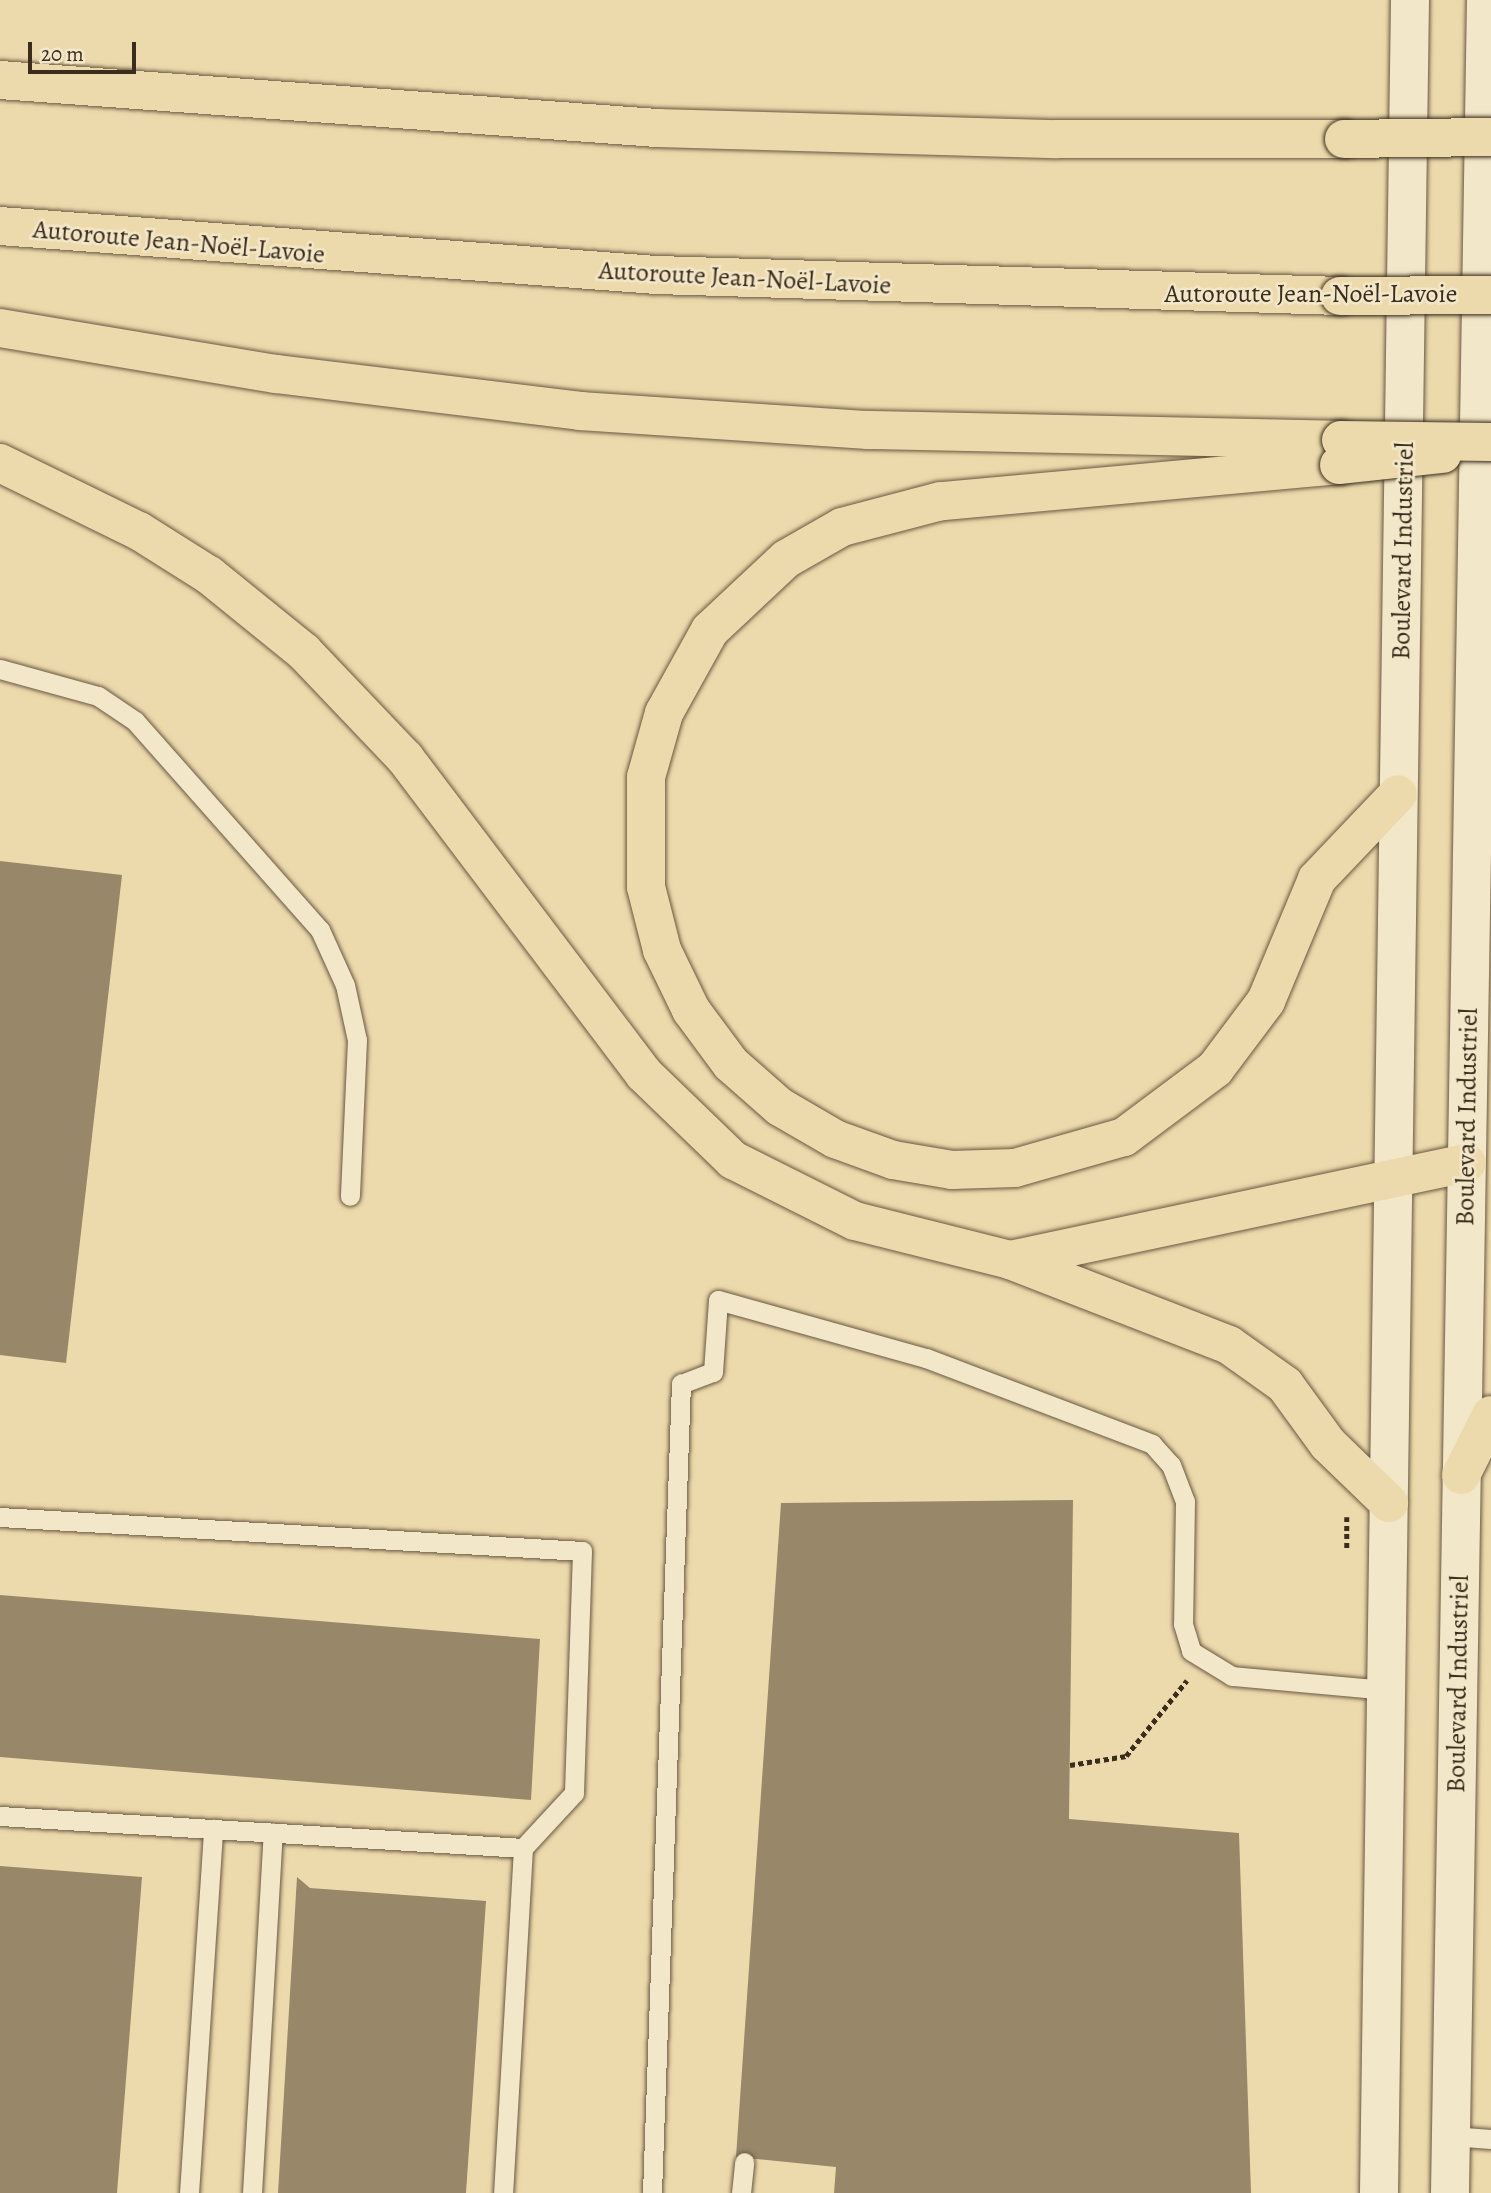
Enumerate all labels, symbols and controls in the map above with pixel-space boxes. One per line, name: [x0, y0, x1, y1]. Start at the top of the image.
scale bar: [32, 28, 140, 72]
text: 20 m: [41, 40, 84, 68]
street label: Autoroute Jean-Noël-Lavoie: [32, 214, 326, 270]
street label: Autoroute Jean-Noël-Lavoie: [598, 255, 892, 301]
street label: Autoroute Jean-Noël-Lavoie: [1164, 278, 1458, 310]
street label: Boulevard Industriel: [1385, 442, 1421, 660]
street label: Boulevard Industriel: [1449, 1008, 1485, 1226]
street label: Boulevard Industriel: [1440, 1575, 1476, 1793]

